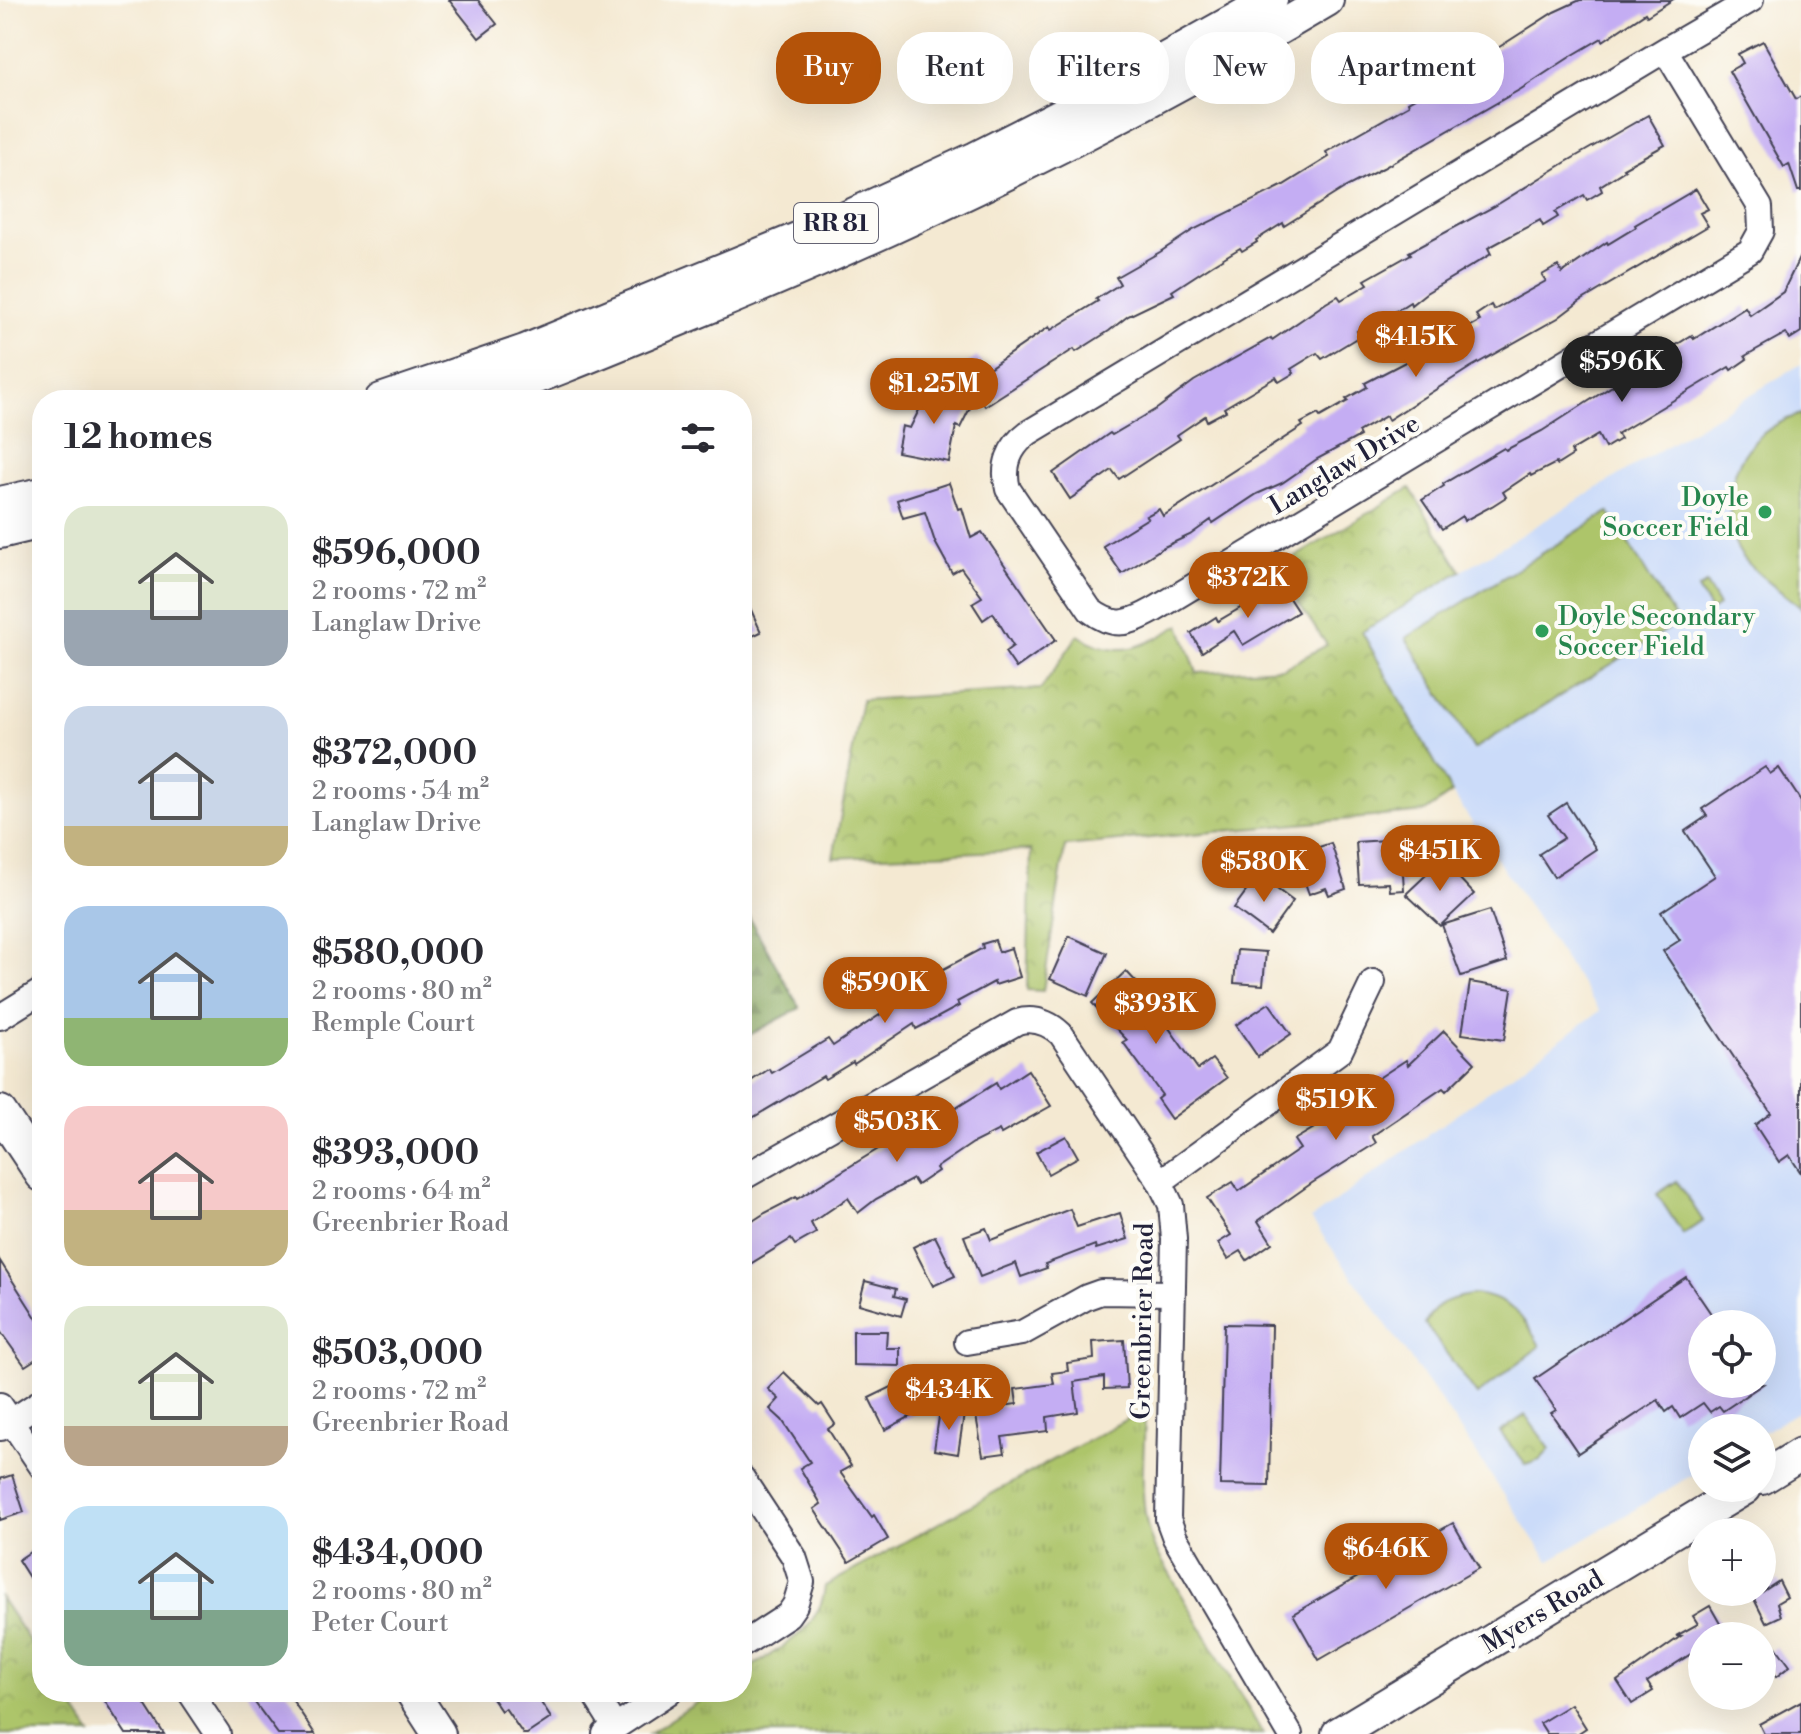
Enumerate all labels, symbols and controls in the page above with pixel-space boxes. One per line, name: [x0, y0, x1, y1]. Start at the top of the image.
chip: Buy: [776, 32, 881, 104]
chip: Rent: [897, 32, 1013, 104]
chip: Filters: [1029, 32, 1169, 104]
chip: New: [1185, 32, 1295, 104]
chip: Apartment: [1311, 32, 1504, 104]
road number: RR 81: [794, 203, 878, 243]
pin: $415K: [1360, 311, 1472, 379]
text: $415K: [1375, 321, 1457, 353]
pin: $596K: [1566, 336, 1678, 404]
text: $596K: [1579, 346, 1665, 378]
pin: $1.25M: [869, 358, 999, 426]
text: $1.25M: [888, 368, 980, 400]
street label: Langlaw Drive: [1264, 408, 1425, 522]
icon: filters: [676, 416, 720, 460]
text: 12 homes: [64, 417, 213, 459]
place label: Doyle Soccer Field: [1603, 482, 1749, 544]
marker: Doyle Soccer Field: [1756, 503, 1774, 521]
text: $596,000: [312, 533, 481, 575]
icon: home: [128, 538, 224, 634]
pin: $372K: [1192, 552, 1304, 620]
text: $372K: [1207, 562, 1289, 594]
text: 2 rooms · 72 m²: [312, 575, 486, 607]
place label: Doyle Secondary Soccer Field: [1558, 601, 1755, 663]
text: Langlaw Drive: [312, 607, 481, 639]
marker: Doyle Secondary Soccer Field: [1533, 622, 1551, 640]
text: $372,000: [312, 733, 477, 775]
icon: home: [128, 738, 224, 834]
text: 2 rooms · 54 m²: [312, 775, 489, 807]
text: Langlaw Drive: [312, 807, 481, 839]
pin: $451K: [1384, 825, 1496, 893]
text: $451K: [1399, 835, 1481, 867]
pin: $580K: [1208, 836, 1320, 904]
text: $580K: [1220, 846, 1308, 878]
text: $580,000: [312, 933, 484, 975]
icon: home: [128, 938, 224, 1034]
pin: $590K: [829, 957, 941, 1025]
text: $590K: [841, 967, 929, 999]
text: 2 rooms · 80 m²: [312, 975, 492, 1007]
pin: $393K: [1100, 978, 1212, 1046]
text: $393K: [1114, 988, 1198, 1020]
text: Remple Court: [312, 1007, 475, 1039]
pin: $519K: [1280, 1074, 1392, 1142]
text: $519K: [1295, 1084, 1377, 1116]
pin: $503K: [841, 1096, 953, 1164]
text: $503K: [853, 1106, 941, 1138]
text: $393,000: [312, 1133, 479, 1175]
icon: home: [128, 1138, 224, 1234]
text: 2 rooms · 64 m²: [312, 1175, 491, 1207]
text: Greenbrier Road: [312, 1207, 509, 1239]
street label: Greenbrier Road: [1125, 1222, 1161, 1420]
map controls: [1688, 1310, 1776, 1710]
button: locate: [1688, 1310, 1776, 1398]
text: $503,000: [312, 1333, 483, 1375]
icon: home: [128, 1338, 224, 1434]
pin: $434K: [893, 1364, 1005, 1432]
text: $434K: [905, 1374, 993, 1406]
text: 2 rooms · 72 m²: [312, 1375, 486, 1407]
text: Greenbrier Road: [312, 1407, 509, 1439]
button: layers: [1688, 1414, 1776, 1502]
button: +: [1688, 1518, 1776, 1606]
pin: $646K: [1330, 1523, 1442, 1591]
text: $434,000: [312, 1533, 483, 1575]
text: $646K: [1342, 1533, 1430, 1565]
icon: home: [128, 1538, 224, 1634]
street label: Myers Road: [1476, 1563, 1609, 1661]
text: 2 rooms · 80 m²: [312, 1575, 492, 1607]
text: Peter Court: [312, 1607, 448, 1639]
button: −: [1688, 1622, 1776, 1710]

